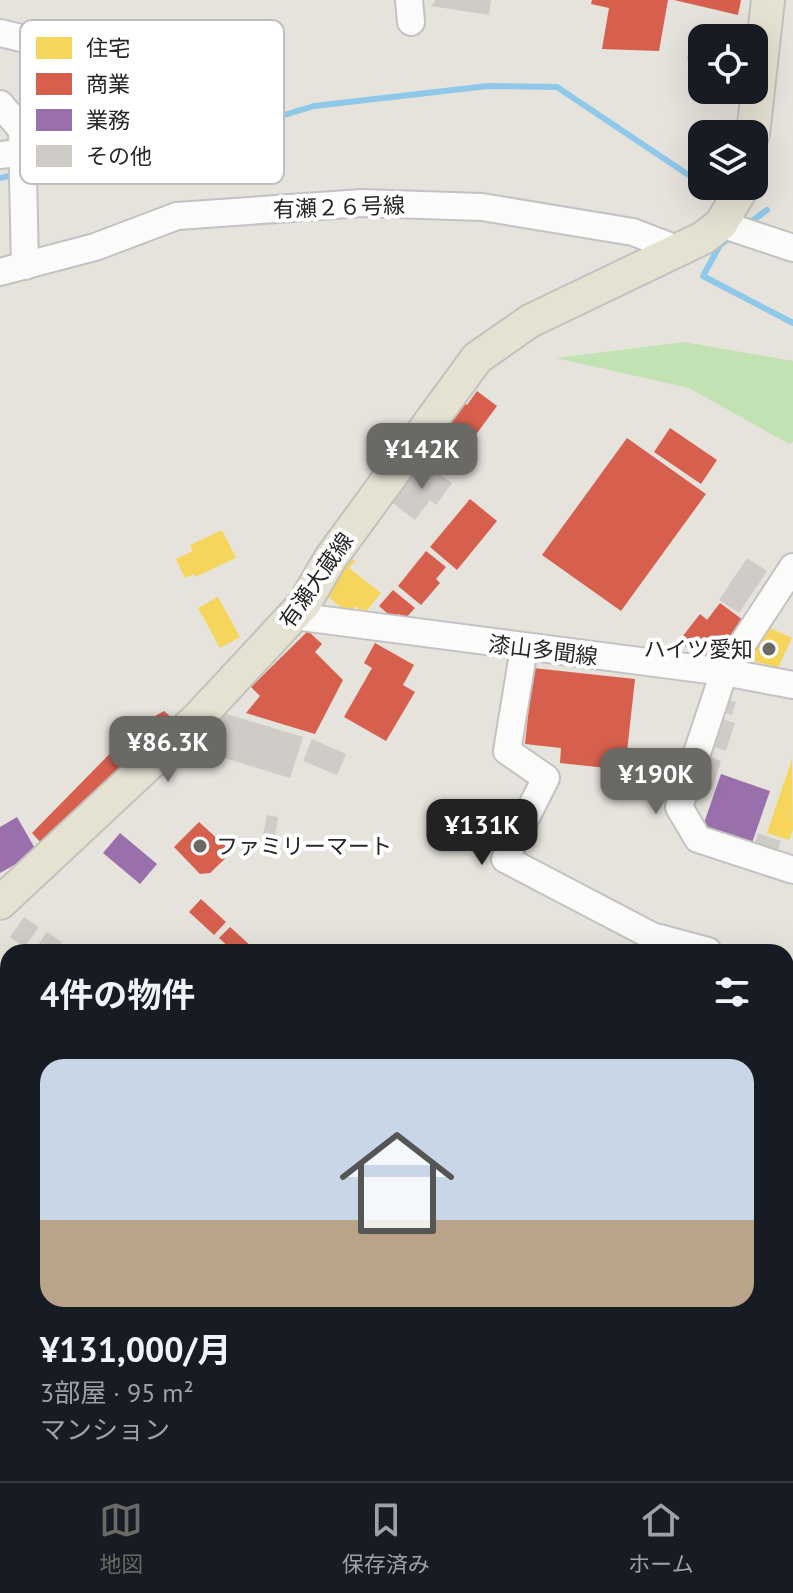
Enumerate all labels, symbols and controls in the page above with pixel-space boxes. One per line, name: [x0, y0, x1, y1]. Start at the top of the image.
legend: [20, 20, 284, 184]
map controls: [688, 24, 768, 200]
button: locate: [688, 24, 768, 104]
text: 住宅: [86, 34, 130, 62]
text: 商業: [86, 70, 130, 98]
text: 業務: [86, 106, 130, 134]
button: layers: [688, 120, 768, 200]
text: その他: [86, 142, 152, 170]
street label: 有瀬２６号線: [273, 191, 405, 223]
pin: ¥142K: [366, 423, 478, 491]
text: ¥142K: [384, 432, 460, 465]
street label: 有瀬大蔵線: [273, 527, 359, 633]
street label: 漆山多聞線: [487, 629, 599, 671]
place label: ハイツ愛知: [643, 635, 753, 663]
marker: ハイツ愛知: [760, 640, 778, 658]
pin: ¥86.3K: [103, 716, 233, 784]
text: ¥86.3K: [127, 725, 209, 758]
pin: ¥190K: [600, 748, 712, 816]
text: ¥190K: [618, 757, 694, 790]
pin: ¥131K: [426, 799, 538, 867]
text: ¥131K: [444, 808, 520, 841]
place label: ファミリーマート: [216, 832, 392, 860]
marker: ファミリーマート: [191, 837, 209, 855]
icon: filters: [710, 970, 754, 1014]
text: 4件の物件: [40, 972, 195, 1016]
icon: home: [325, 1111, 469, 1255]
text: ¥131,000/月: [40, 1327, 231, 1371]
text: 3部屋 · 95 m²: [40, 1376, 194, 1409]
text: マンション: [40, 1413, 170, 1446]
tab: 地図: [99, 1498, 143, 1578]
tab: 保存済み: [342, 1498, 430, 1578]
tab: ホーム: [628, 1498, 694, 1578]

